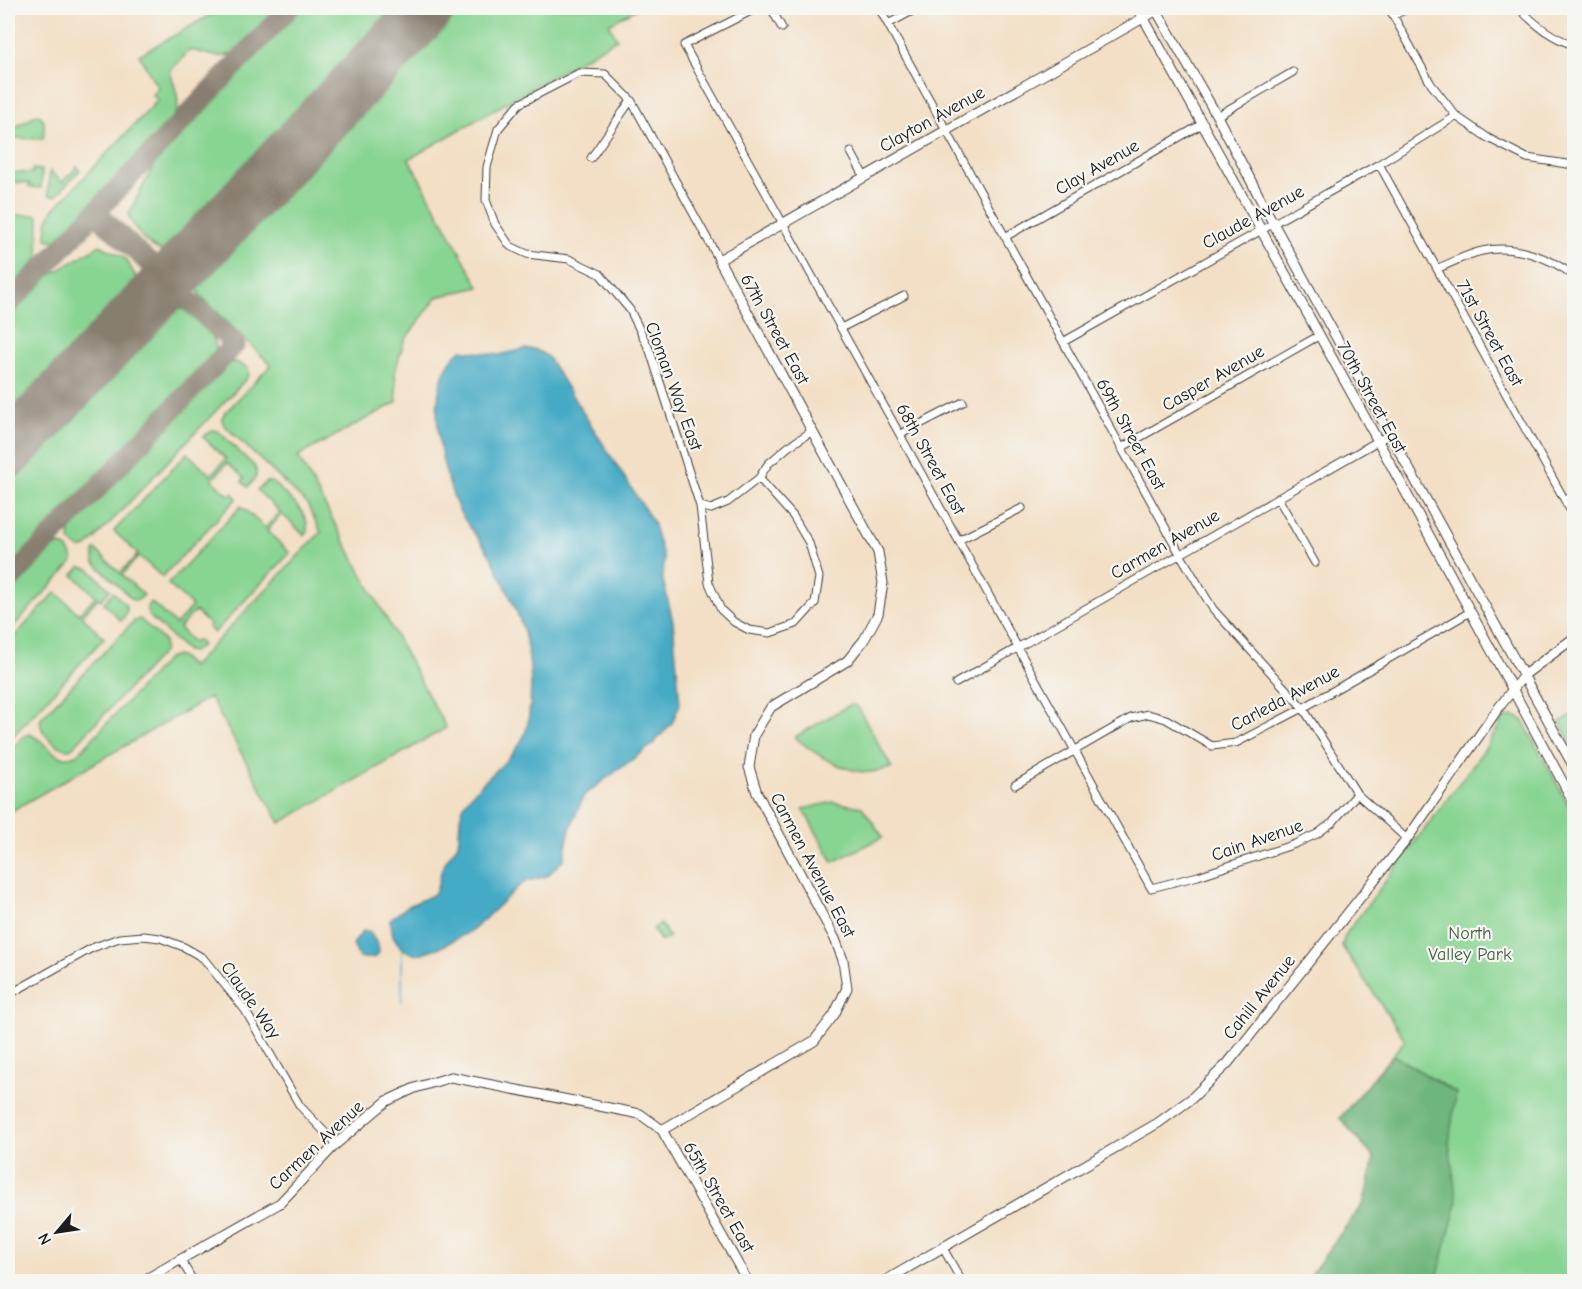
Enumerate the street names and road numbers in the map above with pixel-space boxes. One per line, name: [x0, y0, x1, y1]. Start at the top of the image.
street label: Clayton Avenue: [876, 82, 989, 157]
street label: Clay Avenue: [1052, 135, 1143, 200]
street label: Claude Avenue: [1199, 181, 1308, 254]
street label: 67th Street East: [736, 270, 814, 389]
street label: 71st Street East: [1452, 276, 1528, 391]
street label: Cloman Way East: [641, 319, 707, 454]
street label: 70th Street East: [1332, 338, 1411, 457]
street label: Casper Avenue: [1158, 341, 1268, 416]
street label: 69th Street East: [1091, 375, 1170, 494]
street label: 68th Street East: [891, 400, 970, 519]
street label: Carmen Avenue: [1107, 505, 1223, 584]
street label: Carleda Avenue: [1227, 661, 1343, 736]
street label: Carmen Avenue East: [766, 789, 860, 942]
street label: Cain Avenue: [1209, 815, 1306, 866]
street label: Cahill Avenue: [1219, 951, 1300, 1044]
street label: Claude Way: [216, 957, 285, 1044]
street label: Carmen Avenue: [265, 1096, 368, 1195]
street label: 65th Street East: [678, 1138, 759, 1257]

